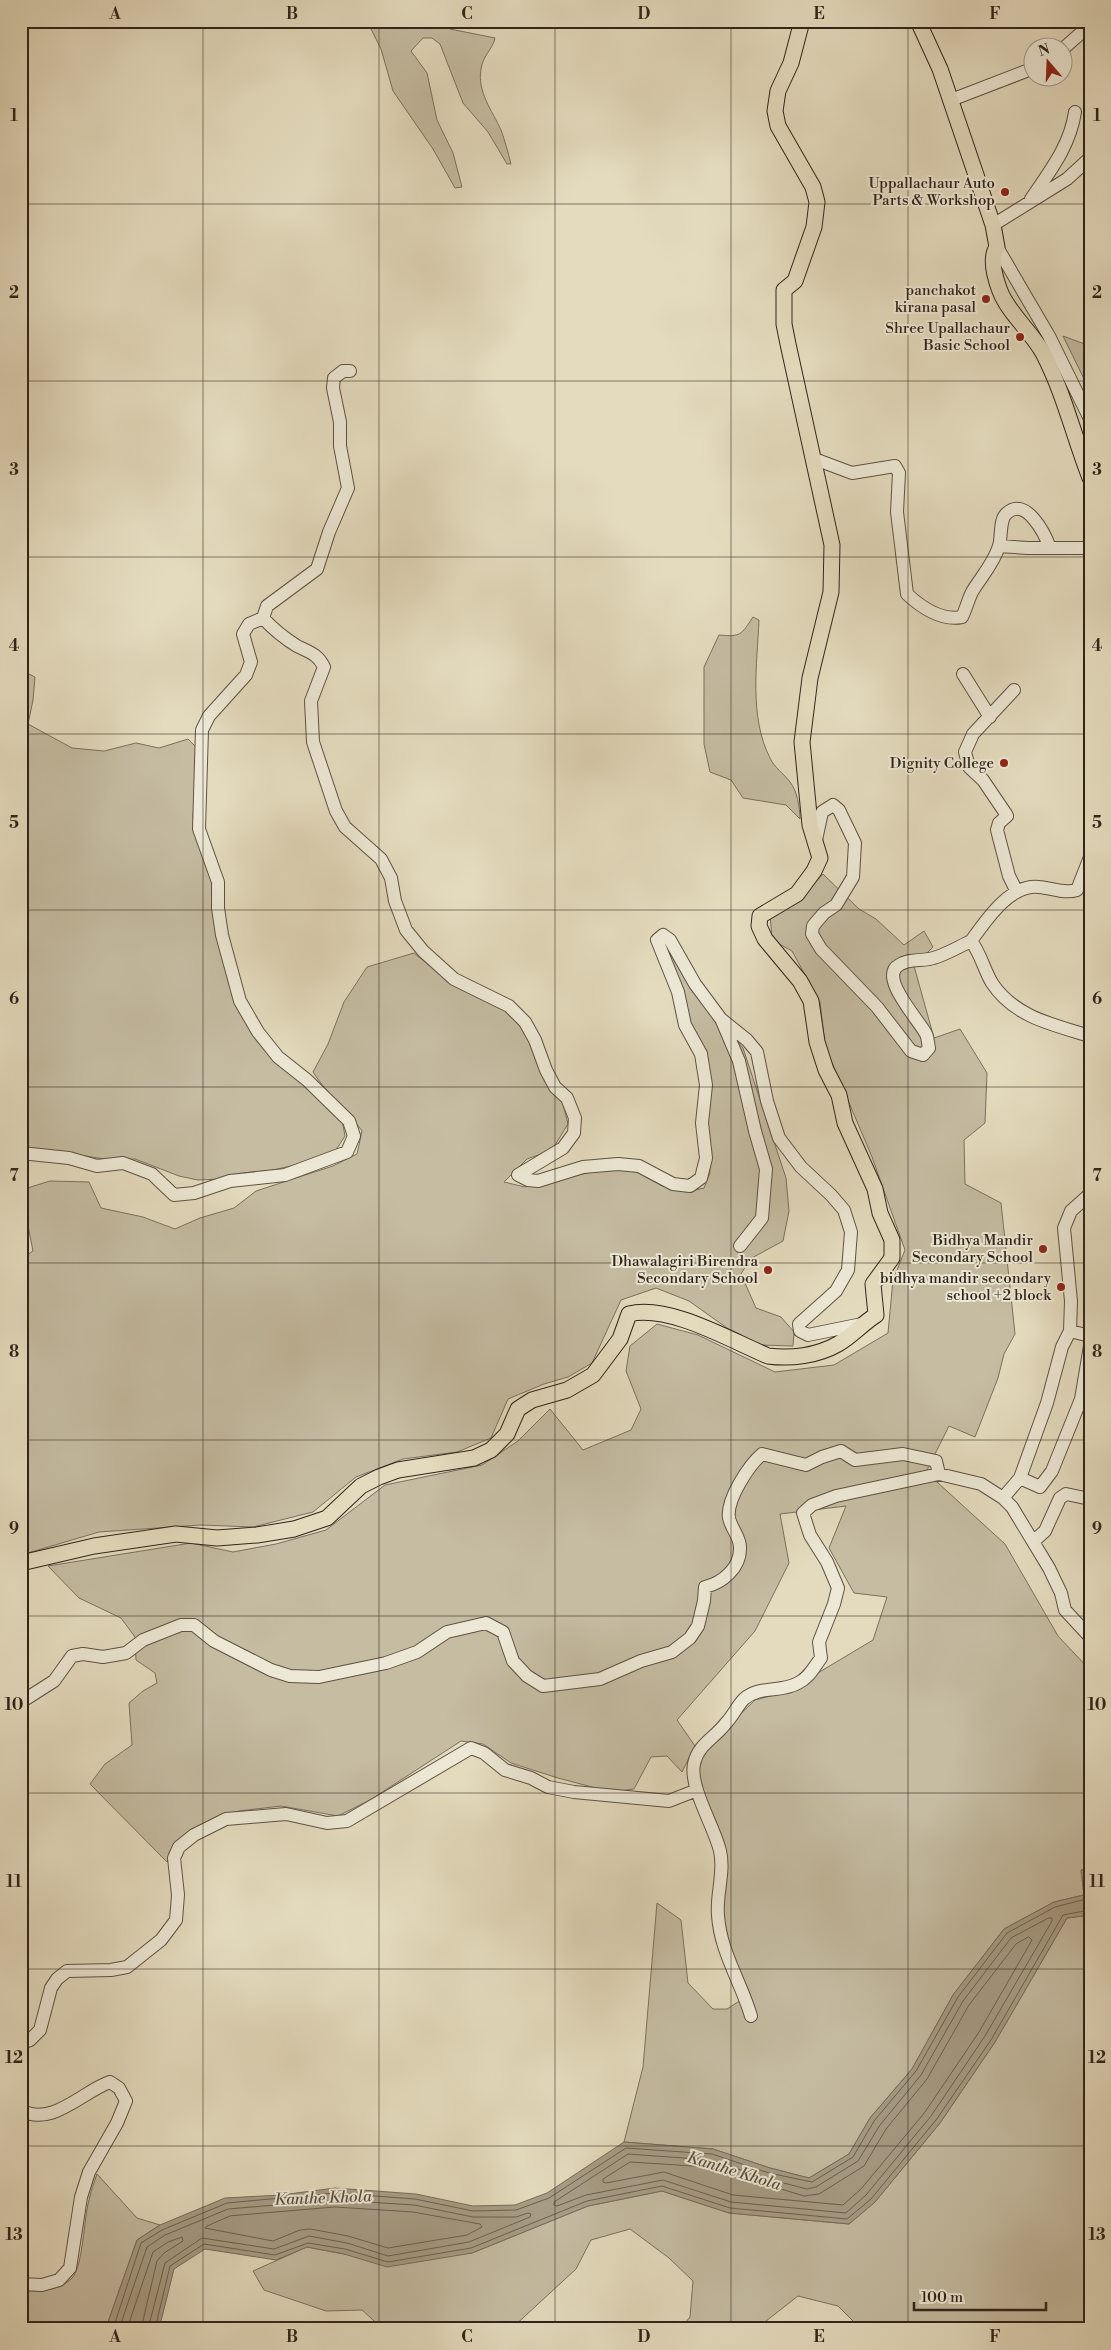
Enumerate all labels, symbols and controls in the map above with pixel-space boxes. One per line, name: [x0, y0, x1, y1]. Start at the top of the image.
text: A: [108, 4, 121, 24]
text: B: [286, 4, 298, 24]
text: C: [461, 4, 473, 24]
text: D: [638, 4, 651, 24]
text: E: [813, 4, 825, 24]
text: F: [989, 4, 1001, 24]
north arrow: [1024, 38, 1074, 88]
text: N: [1036, 40, 1052, 61]
text: 1: [10, 106, 18, 126]
text: 1: [1093, 106, 1101, 126]
place label: Uppallachaur Auto Parts & Workshop: [868, 174, 995, 210]
marker: Uppallachaur Auto Parts & Workshop: [999, 186, 1011, 198]
place label: panchakot kirana pasal: [895, 281, 977, 317]
text: 2: [9, 283, 19, 303]
text: 2: [1092, 283, 1102, 303]
marker: panchakot kirana pasal: [980, 293, 992, 305]
place label: Shree Upallachaur Basic School: [885, 319, 1011, 355]
marker: Shree Upallachaur Basic School: [1014, 331, 1026, 343]
text: 3: [9, 460, 19, 480]
text: 3: [1092, 460, 1102, 480]
text: 4: [9, 636, 20, 656]
text: 4: [1092, 636, 1103, 656]
place label: Dignity College: [890, 754, 994, 773]
marker: Dignity College: [998, 757, 1010, 769]
text: 5: [9, 813, 19, 833]
text: 5: [1092, 813, 1102, 833]
text: 6: [9, 989, 19, 1009]
text: 6: [1092, 989, 1102, 1009]
text: 7: [9, 1166, 19, 1186]
text: 7: [1092, 1166, 1102, 1186]
place label: Bidhya Mandir Secondary School: [912, 1231, 1034, 1267]
marker: Bidhya Mandir Secondary School: [1037, 1243, 1049, 1255]
place label: Dhawalagiri Birendra Secondary School: [611, 1252, 759, 1288]
marker: Dhawalagiri Birendra Secondary School: [762, 1264, 774, 1276]
place label: bidhya mandir secondary school +2 block: [880, 1269, 1052, 1305]
marker: bidhya mandir secondary school +2 block: [1055, 1281, 1067, 1293]
text: 8: [9, 1342, 19, 1362]
text: 8: [1092, 1342, 1102, 1362]
text: 9: [9, 1519, 19, 1539]
text: 9: [1092, 1519, 1102, 1539]
text: 10: [5, 1695, 23, 1715]
text: 10: [1088, 1695, 1106, 1715]
text: 11: [6, 1872, 22, 1892]
text: 11: [1089, 1872, 1105, 1892]
text: 12: [5, 2048, 23, 2068]
text: 12: [1088, 2048, 1106, 2068]
water label: Kanthe Khola: [685, 2147, 784, 2195]
water label: Kanthe Khola: [274, 2186, 372, 2210]
text: 13: [5, 2225, 23, 2245]
text: 13: [1088, 2225, 1106, 2245]
scale bar: [914, 2280, 1046, 2312]
text: 100 m: [921, 2288, 963, 2307]
text: A: [108, 2327, 121, 2347]
text: B: [286, 2327, 298, 2347]
text: C: [461, 2327, 473, 2347]
text: D: [638, 2327, 651, 2347]
text: E: [813, 2327, 825, 2347]
text: F: [989, 2327, 1001, 2347]

